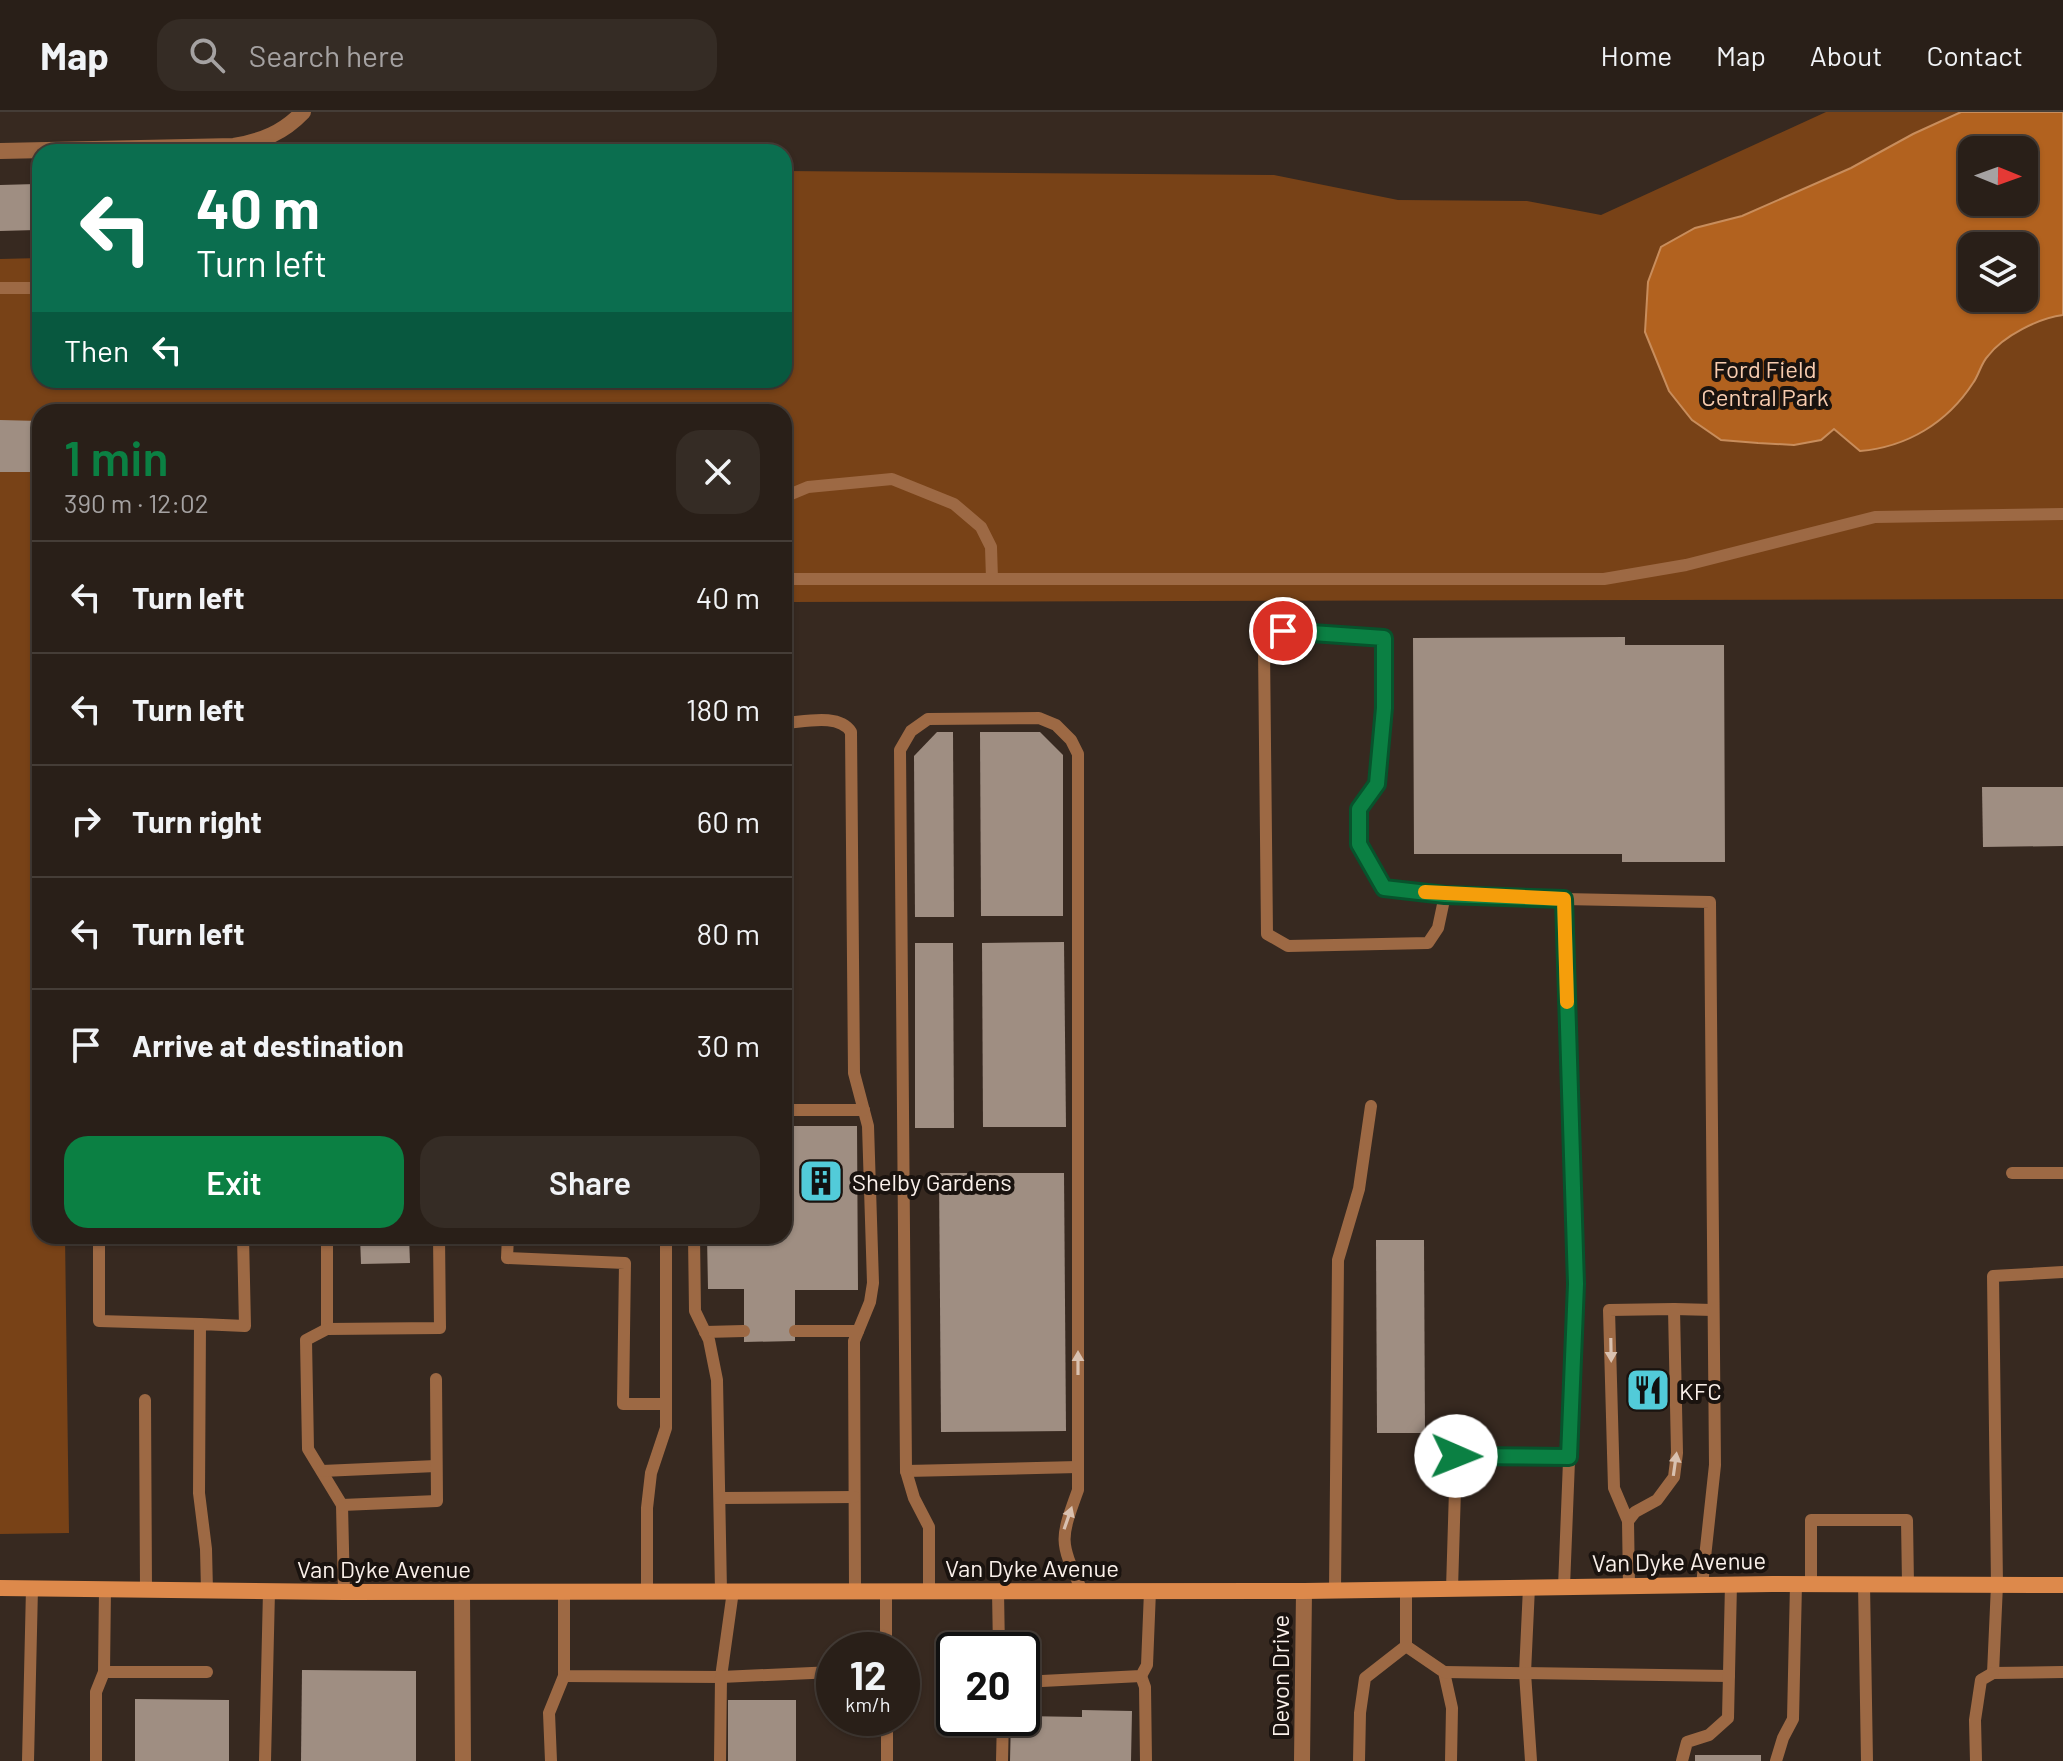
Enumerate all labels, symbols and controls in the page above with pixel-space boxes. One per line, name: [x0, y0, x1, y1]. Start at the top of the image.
search box: [157, 19, 717, 91]
text: Map: [40, 32, 109, 78]
icon: search: [185, 33, 229, 77]
text: Search here: [249, 37, 405, 73]
text: Home: [1601, 38, 1672, 72]
text: Map: [1716, 38, 1766, 72]
text: About: [1810, 38, 1882, 72]
text: Contact: [1926, 38, 2023, 72]
north arrow: [1958, 136, 2038, 216]
map controls: [1958, 136, 2038, 312]
text: 40 m: [196, 173, 320, 240]
icon: left: [64, 176, 168, 280]
button: layers: [1958, 232, 2038, 312]
text: Turn left: [196, 241, 327, 284]
icon: left: [145, 328, 189, 372]
text: Then: [64, 332, 129, 368]
park label: Ford Field Central Park: [1701, 354, 1829, 411]
text: 1 min: [64, 428, 169, 486]
button: close: [676, 430, 760, 514]
text: 390 m · 12:02: [64, 487, 209, 518]
icon: left: [64, 575, 108, 619]
text: Turn left: [132, 579, 245, 615]
text: 40 m: [696, 579, 760, 615]
pin: [1249, 597, 1317, 665]
icon: arrive: [1261, 609, 1305, 653]
icon: left: [64, 687, 108, 731]
text: Turn left: [132, 691, 245, 727]
text: 180 m: [686, 691, 760, 727]
icon: right: [64, 799, 108, 843]
text: Turn right: [132, 803, 262, 839]
text: 60 m: [697, 803, 760, 839]
icon: left: [64, 911, 108, 955]
text: Turn left: [132, 915, 245, 951]
text: 80 m: [697, 915, 760, 951]
icon: arrive: [64, 1023, 108, 1067]
text: Arrive at destination: [132, 1027, 404, 1063]
text: 30 m: [697, 1027, 760, 1063]
button: Exit: [64, 1136, 404, 1228]
button: Share: [420, 1136, 760, 1228]
building icon: Shelby Gardens: [797, 1157, 845, 1205]
place label: Shelby Gardens: [852, 1167, 1012, 1196]
one-way arrow: [1604, 1338, 1617, 1363]
one-way arrow: [1072, 1350, 1084, 1375]
restaurant icon: KFC: [1624, 1366, 1672, 1414]
place label: KFC: [1679, 1376, 1722, 1405]
position arrow: [1414, 1414, 1498, 1498]
one-way arrow: [1669, 1451, 1682, 1476]
one-way arrow: [1062, 1506, 1074, 1530]
street label: Van Dyke Avenue: [1592, 1545, 1766, 1577]
street label: Van Dyke Avenue: [945, 1553, 1119, 1582]
street label: Van Dyke Avenue: [297, 1554, 471, 1583]
street label: Devon Drive: [1265, 1615, 1294, 1737]
speed limit sign: 20: [936, 1632, 1040, 1736]
text: 12: [850, 1650, 886, 1698]
text: km/h: [845, 1692, 891, 1716]

